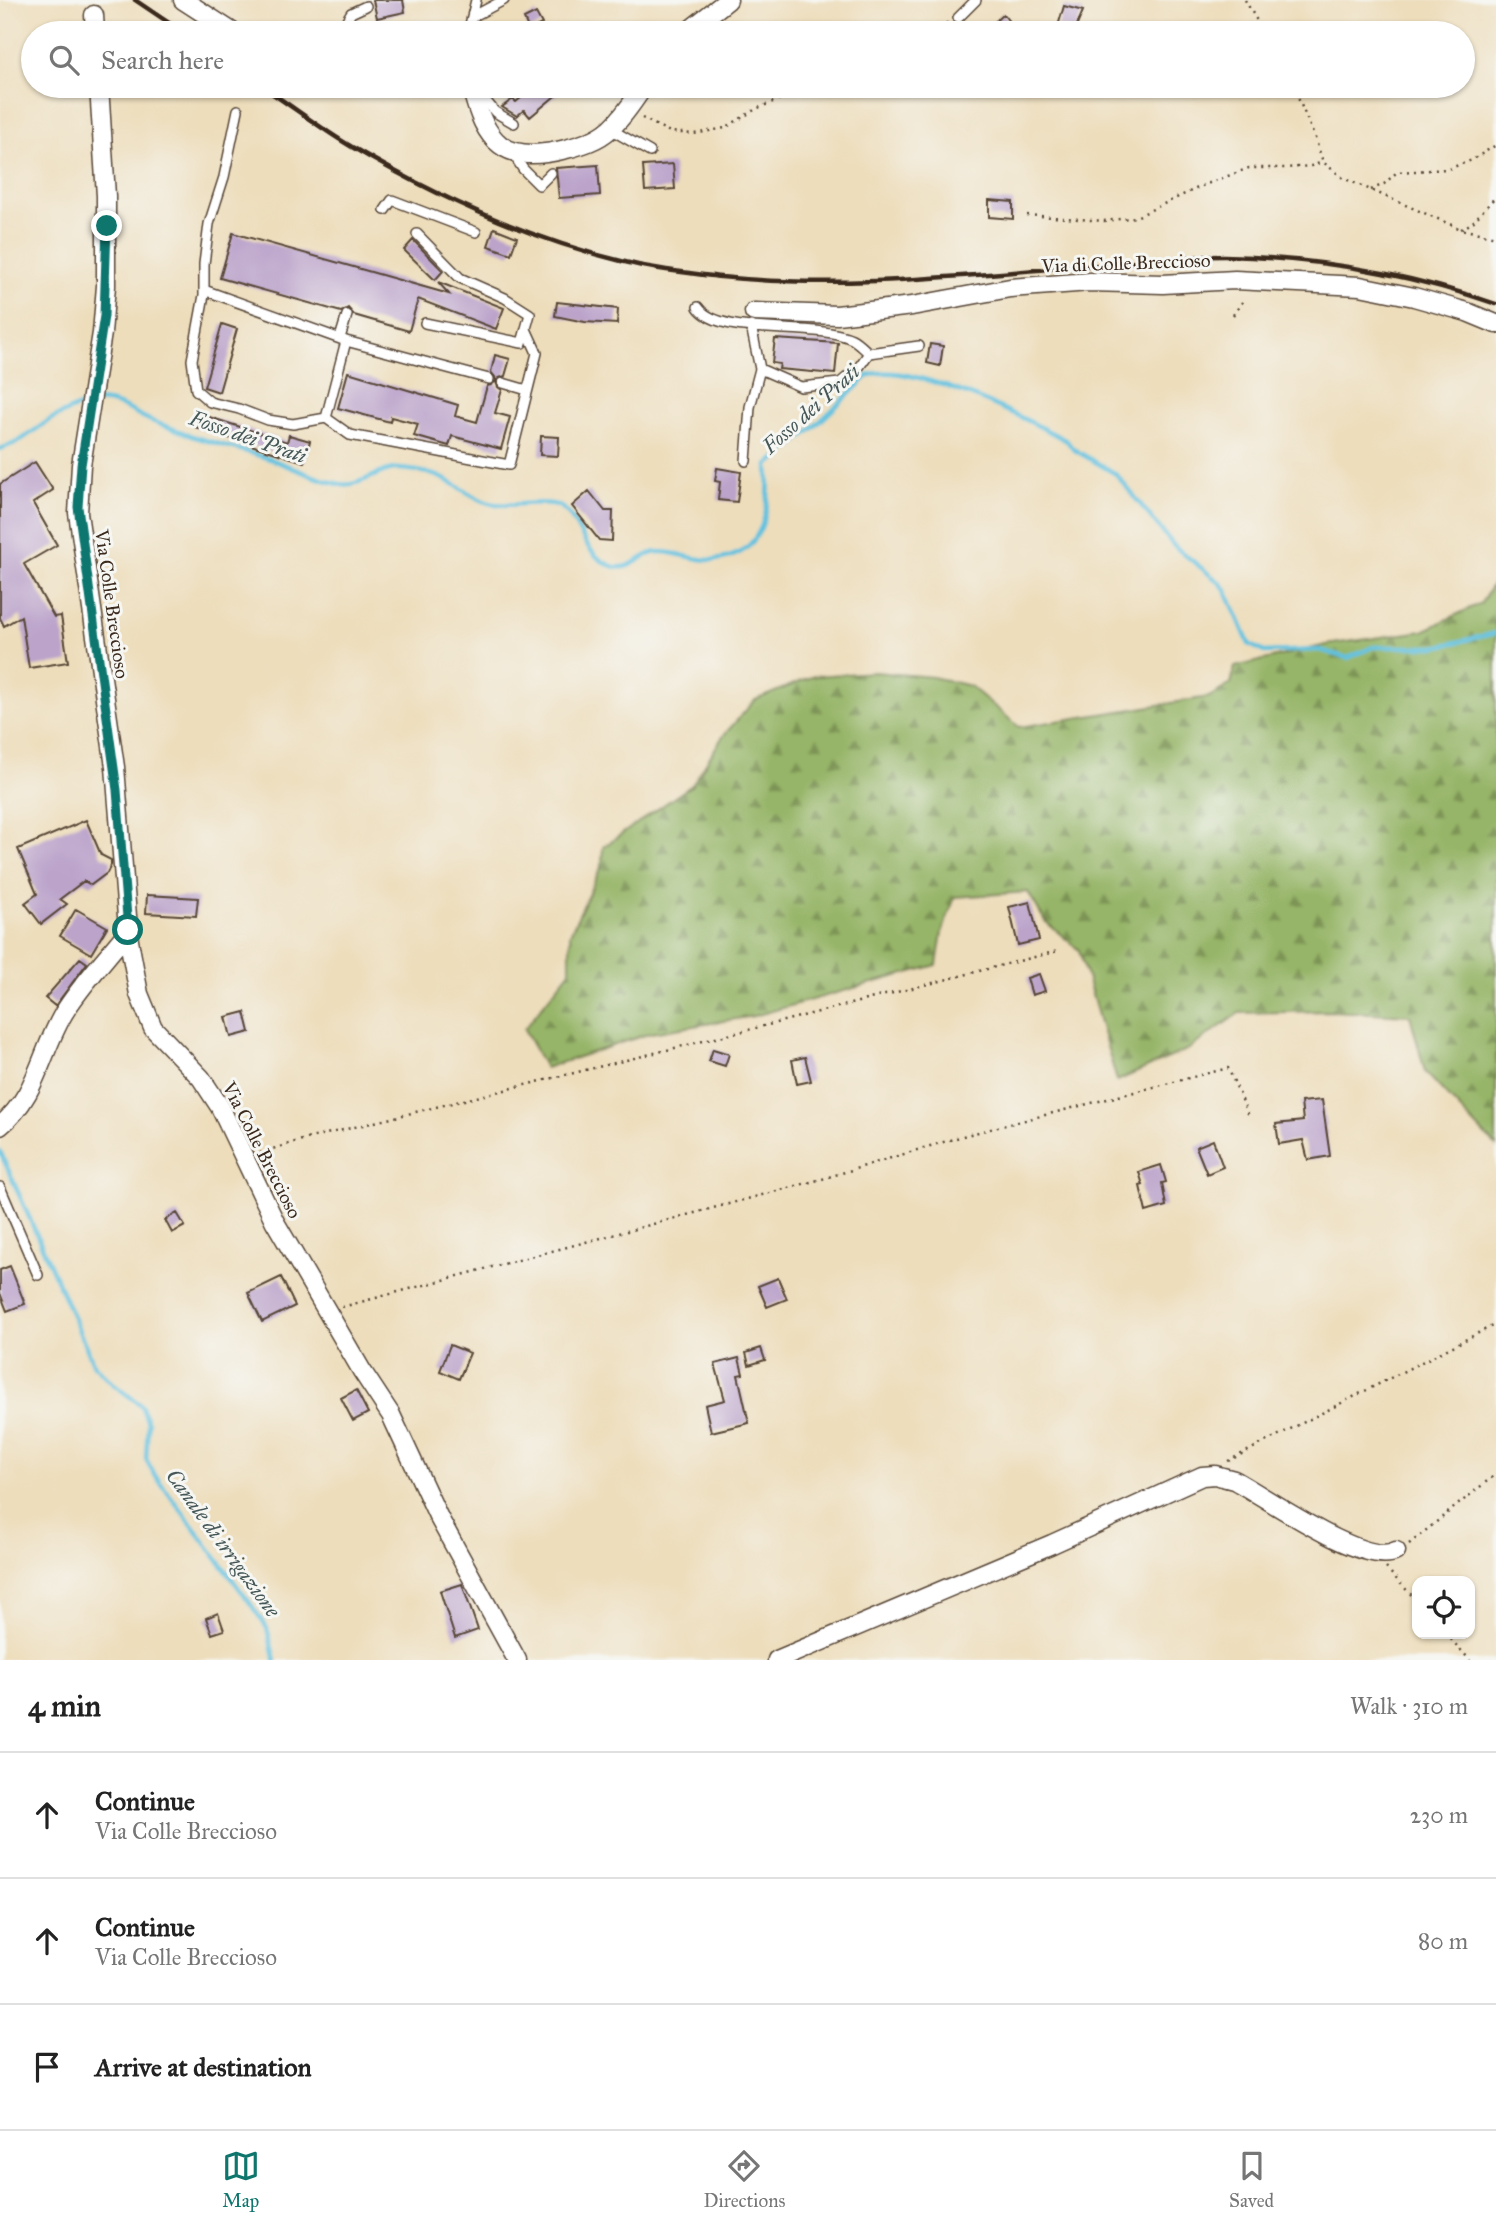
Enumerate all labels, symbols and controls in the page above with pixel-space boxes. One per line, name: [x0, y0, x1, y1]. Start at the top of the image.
search box: [21, 21, 1475, 98]
icon: search: [45, 41, 83, 79]
text: Search here: [101, 44, 224, 76]
route end: [91, 210, 122, 241]
street label: Via di Colle Breccioso: [1040, 249, 1211, 277]
water label: Fosso dei Prati: [756, 359, 865, 460]
water label: Fosso dei Prati: [185, 405, 310, 469]
street label: Via Colle Breccioso: [90, 527, 134, 680]
route start: [112, 914, 143, 945]
street label: Via Colle Breccioso: [217, 1077, 306, 1222]
water label: Canale di irrigazione: [160, 1464, 286, 1623]
map controls: [1412, 1576, 1475, 1639]
button: locate: [1412, 1576, 1475, 1639]
text: 4 min: [28, 1688, 101, 1724]
text: Walk · 310 m: [1350, 1692, 1468, 1720]
text: Continue: [95, 1785, 195, 1817]
icon: ahead: [28, 1796, 66, 1834]
text: 230 m: [1410, 1801, 1468, 1829]
text: Via Colle Breccioso: [95, 1817, 277, 1845]
text: Continue: [95, 1911, 195, 1943]
icon: ahead: [28, 1922, 66, 1960]
text: 80 m: [1418, 1927, 1468, 1955]
text: Via Colle Breccioso: [95, 1943, 277, 1971]
icon: arrive: [28, 2048, 66, 2086]
text: Arrive at destination: [95, 2051, 312, 2083]
tab: Map: [222, 2147, 260, 2212]
tab: Directions: [703, 2147, 785, 2212]
tab: Saved: [1229, 2147, 1274, 2212]

